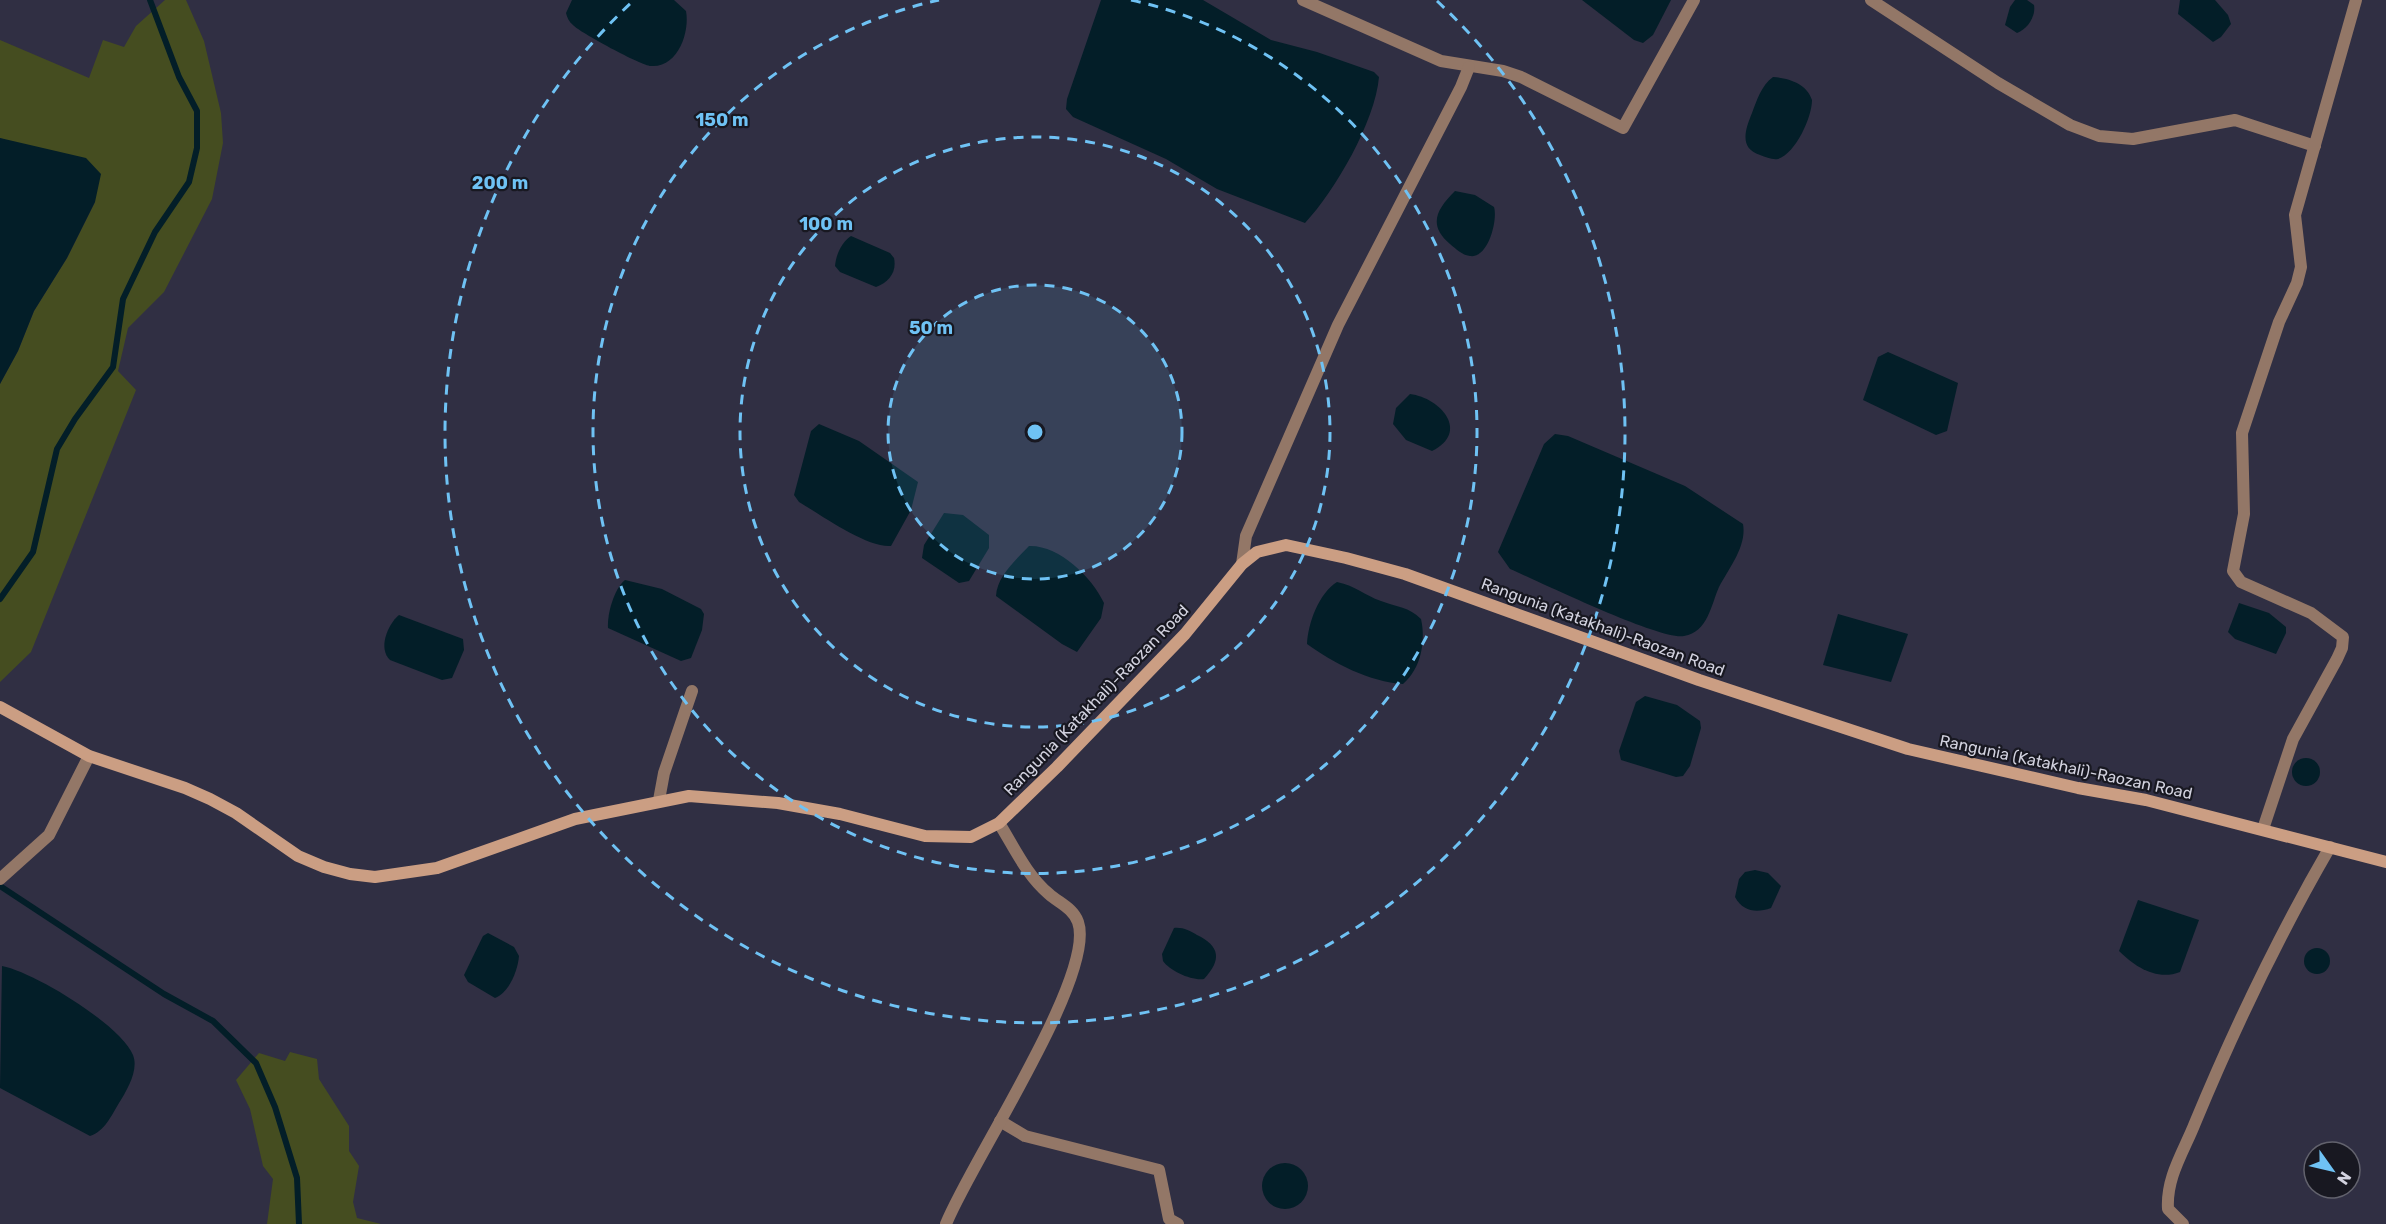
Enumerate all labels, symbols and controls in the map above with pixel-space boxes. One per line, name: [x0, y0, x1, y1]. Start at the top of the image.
text: 150 m: [695, 109, 749, 131]
text: 200 m: [472, 172, 528, 194]
text: 100 m: [799, 213, 853, 235]
text: 50 m: [909, 317, 953, 339]
centre of rings: [1025, 422, 1045, 442]
street label: Rangunia (Katakhali)-Raozan Road: [1479, 574, 1727, 680]
street label: Rangunia (Katakhali)-Raozan Road: [1000, 601, 1192, 799]
street label: Rangunia (Katakhali)-Raozan Road: [1938, 731, 2194, 803]
north arrow: [2302, 1140, 2362, 1200]
text: N: [2333, 1168, 2355, 1188]

